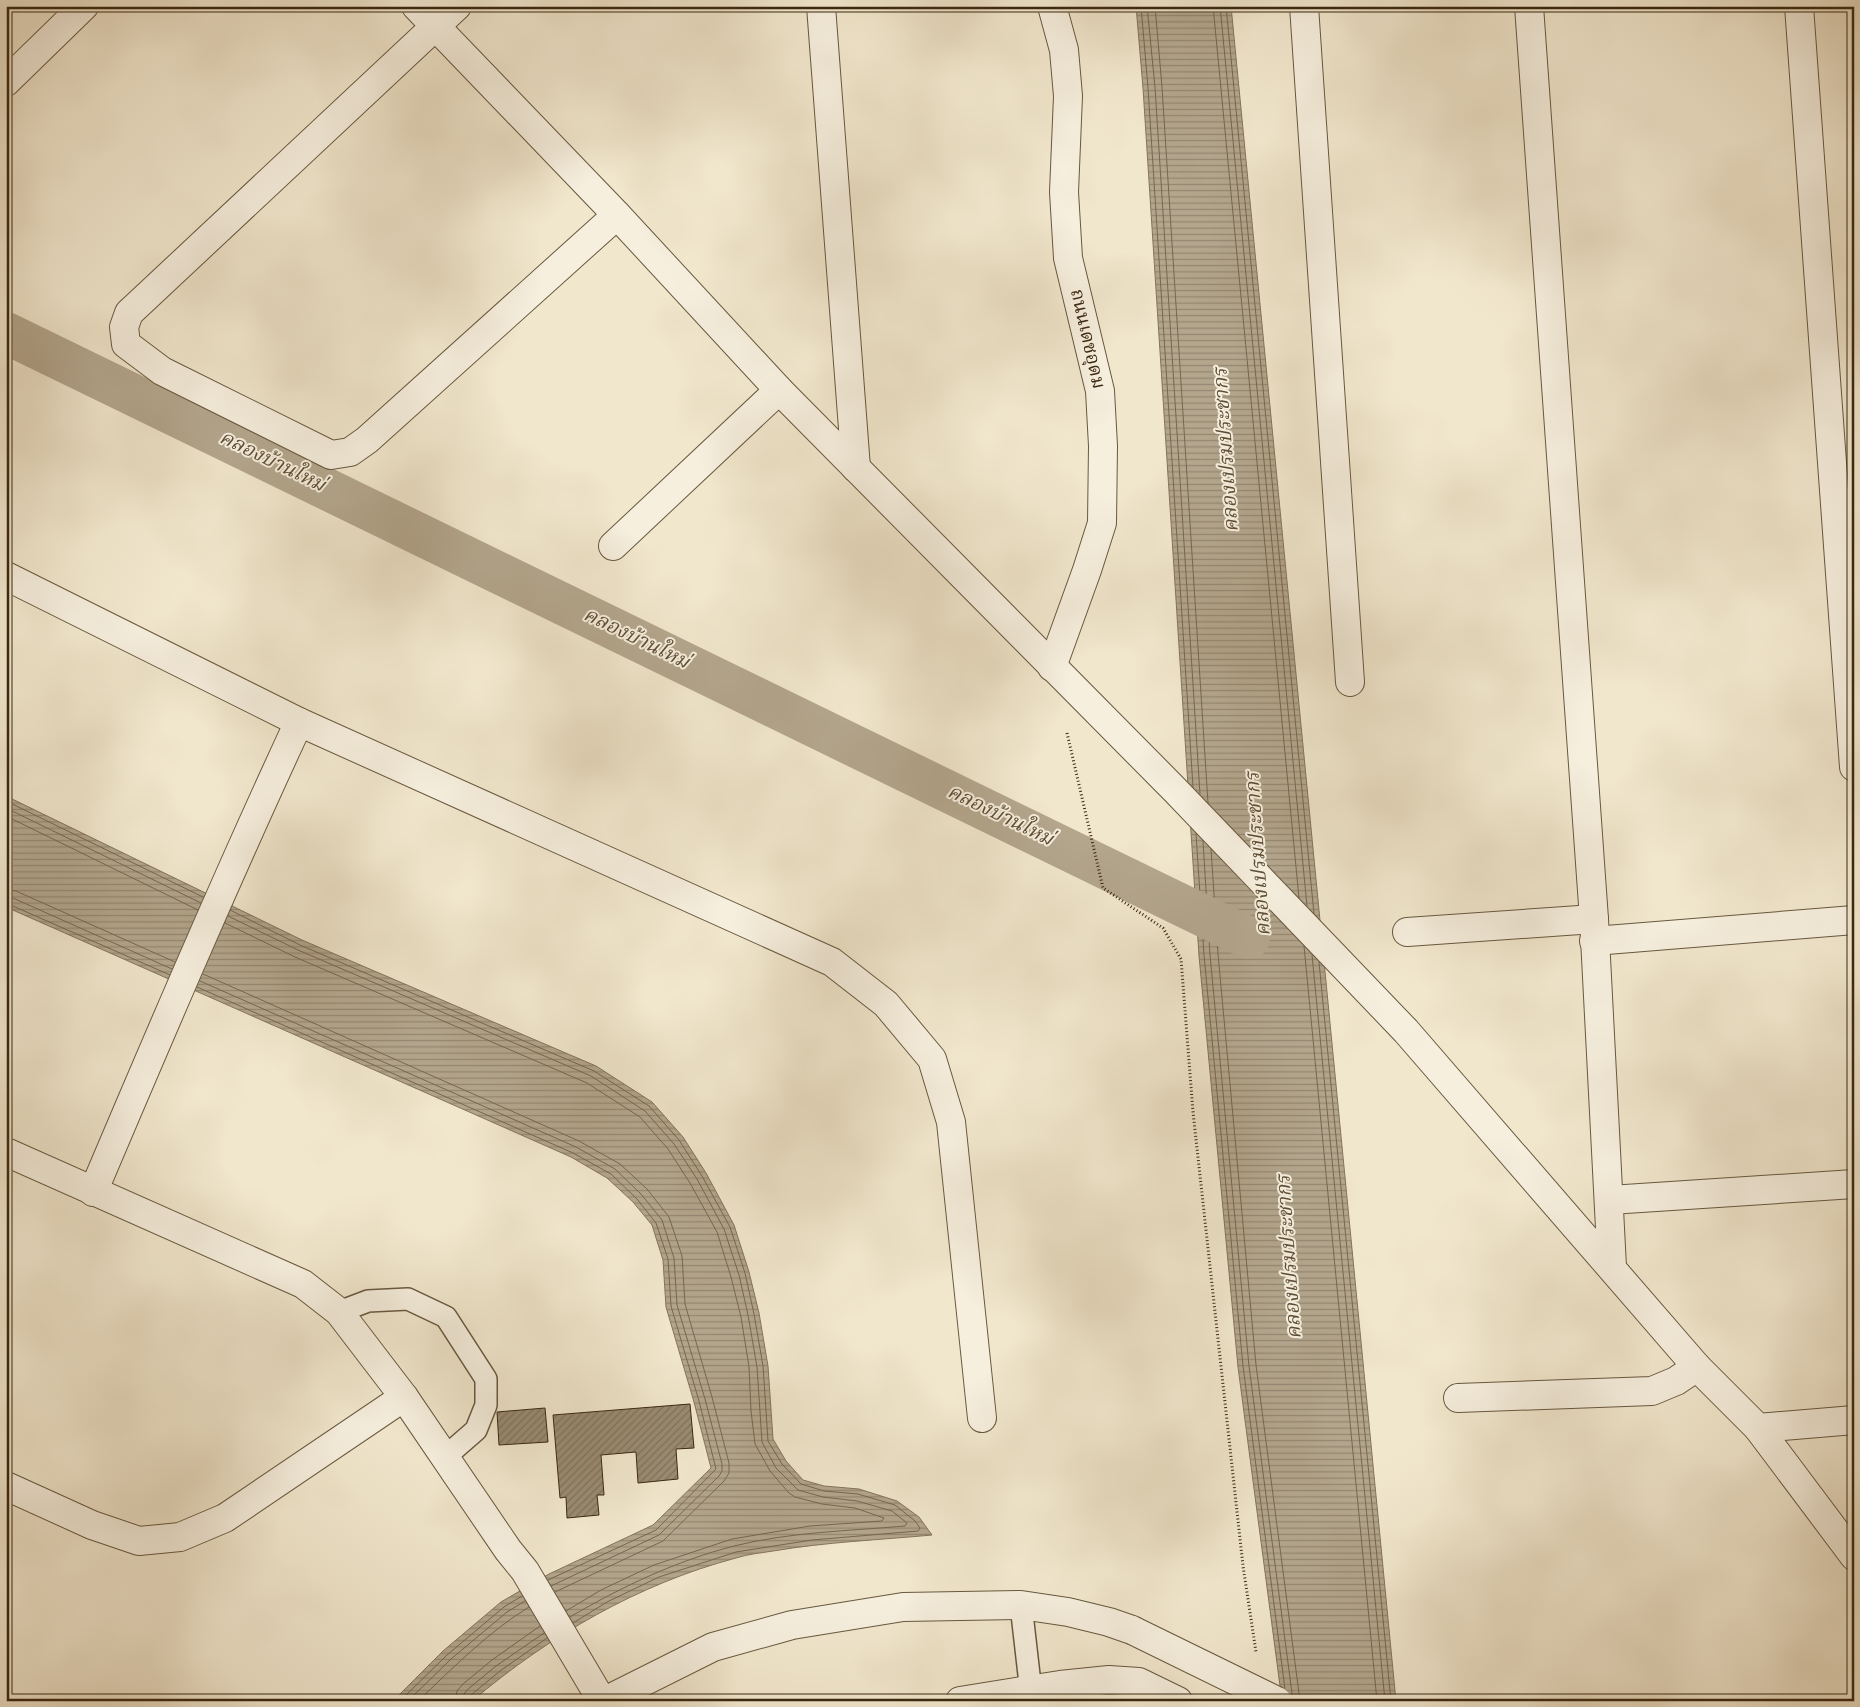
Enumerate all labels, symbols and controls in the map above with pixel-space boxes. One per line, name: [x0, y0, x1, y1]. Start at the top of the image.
street label: ถนนเดชอุดม: [1063, 286, 1111, 392]
water label: คลองเปรมประชากร: [1207, 365, 1247, 533]
water label: คลองบ้านใหม่: [214, 422, 333, 501]
water label: คลองบ้านใหม่: [578, 599, 697, 678]
water label: คลองเปรมประชากร: [1239, 769, 1279, 937]
water label: คลองบ้านใหม่: [942, 776, 1061, 855]
water label: คลองเปรมประชากร: [1270, 1172, 1310, 1340]

